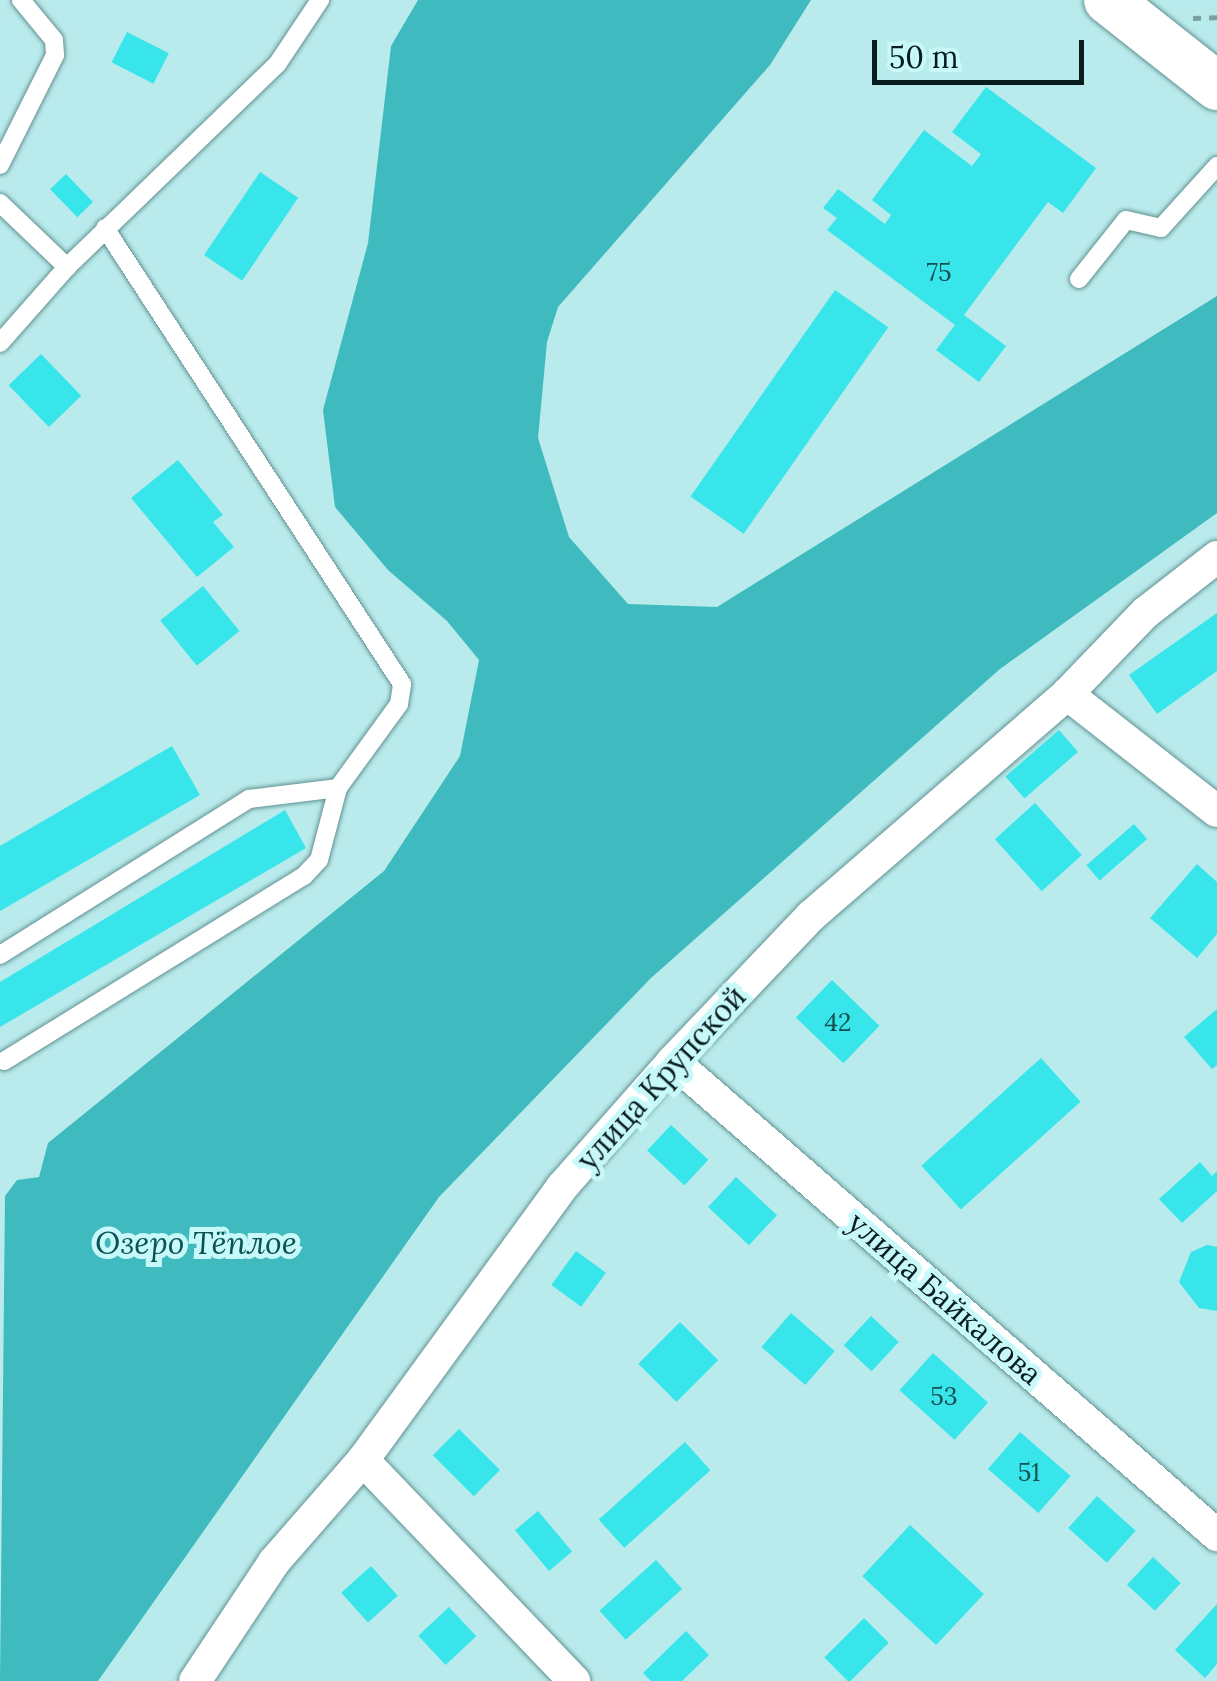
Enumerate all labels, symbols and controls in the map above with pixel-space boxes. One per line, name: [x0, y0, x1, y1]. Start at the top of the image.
scale bar: [877, 20, 1090, 82]
text: 50 m: [889, 38, 959, 76]
house number: 75: [926, 257, 952, 287]
street label: улица Крупской: [569, 979, 753, 1177]
house number: 42: [825, 1007, 851, 1037]
street label: улица Байкалова: [841, 1204, 1049, 1392]
water label: Озеро Тёплое: [95, 1224, 297, 1262]
house number: 53: [930, 1381, 958, 1411]
house number: 51: [1018, 1457, 1040, 1487]

